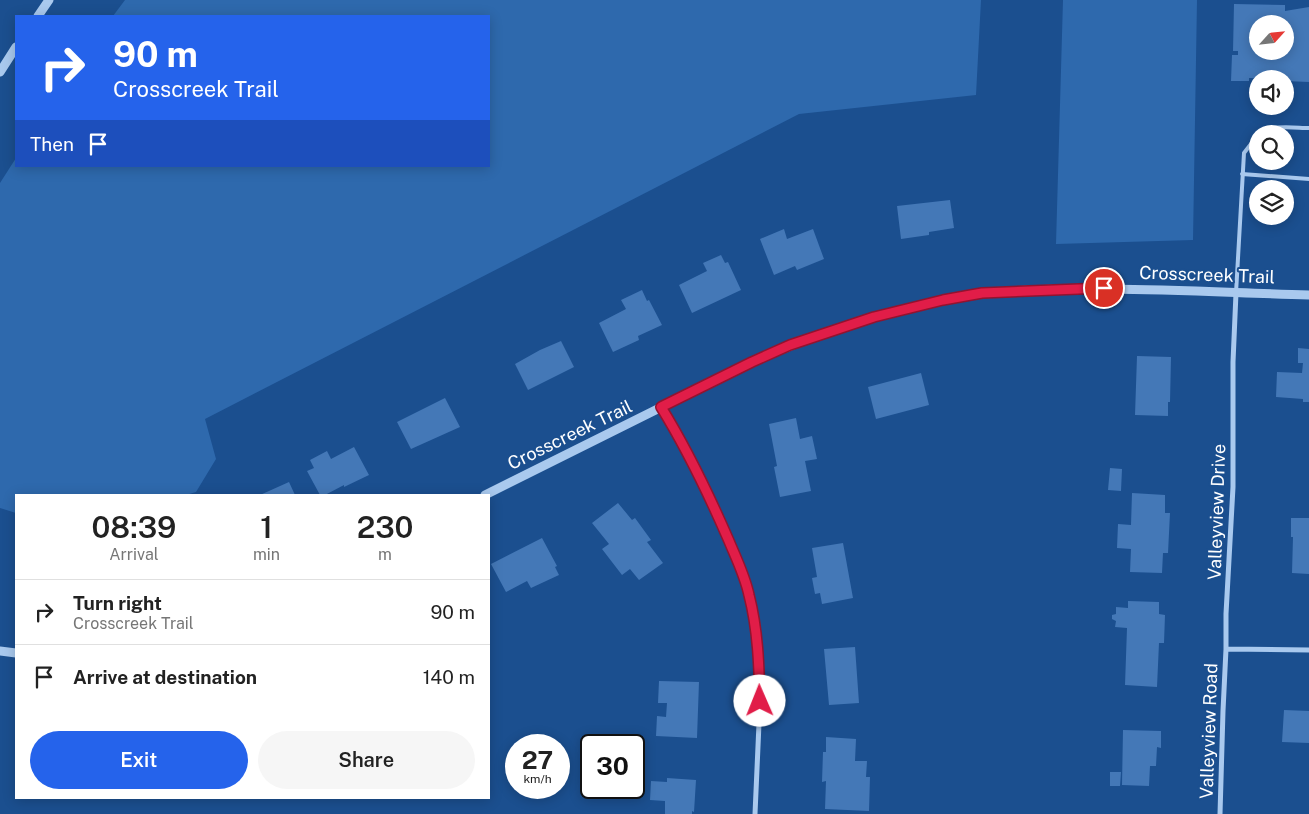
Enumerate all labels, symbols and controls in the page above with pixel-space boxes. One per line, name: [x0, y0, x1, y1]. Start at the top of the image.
north arrow: [1249, 15, 1294, 60]
map controls: [1249, 15, 1294, 225]
text: 90 m: [113, 34, 198, 75]
icon: right: [30, 35, 95, 100]
button: sound: [1249, 70, 1294, 115]
text: Crosscreek Trail: [113, 76, 279, 102]
button: search: [1249, 125, 1294, 170]
icon: arrive: [84, 130, 112, 158]
text: Then: [30, 133, 74, 155]
button: layers: [1249, 180, 1294, 225]
street label: Crosscreek Trail: [1139, 262, 1275, 287]
pin: [1083, 267, 1125, 309]
icon: arrive: [1090, 274, 1118, 302]
street label: Crosscreek Trail: [504, 395, 635, 474]
street label: Valleyview Drive: [1204, 443, 1229, 581]
text: 08:39: [92, 509, 176, 545]
text: 1: [260, 509, 273, 545]
text: 230: [357, 509, 413, 545]
text: Arrival: [109, 545, 159, 564]
text: min: [253, 545, 280, 564]
text: m: [378, 545, 392, 564]
text: Turn right: [73, 592, 162, 614]
icon: right: [30, 598, 58, 626]
text: 90 m: [431, 601, 475, 623]
text: Crosscreek Trail: [73, 614, 194, 633]
icon: arrive: [30, 663, 58, 691]
street label: Valleyview Road: [1196, 663, 1221, 799]
text: Arrive at destination: [73, 666, 257, 688]
text: 140 m: [423, 666, 475, 688]
position arrow: [733, 674, 785, 726]
button: Exit: [30, 731, 248, 789]
button: Share: [258, 731, 475, 789]
speed limit sign: 30: [580, 734, 645, 799]
text: 27: [522, 745, 553, 775]
text: km/h: [523, 772, 552, 786]

